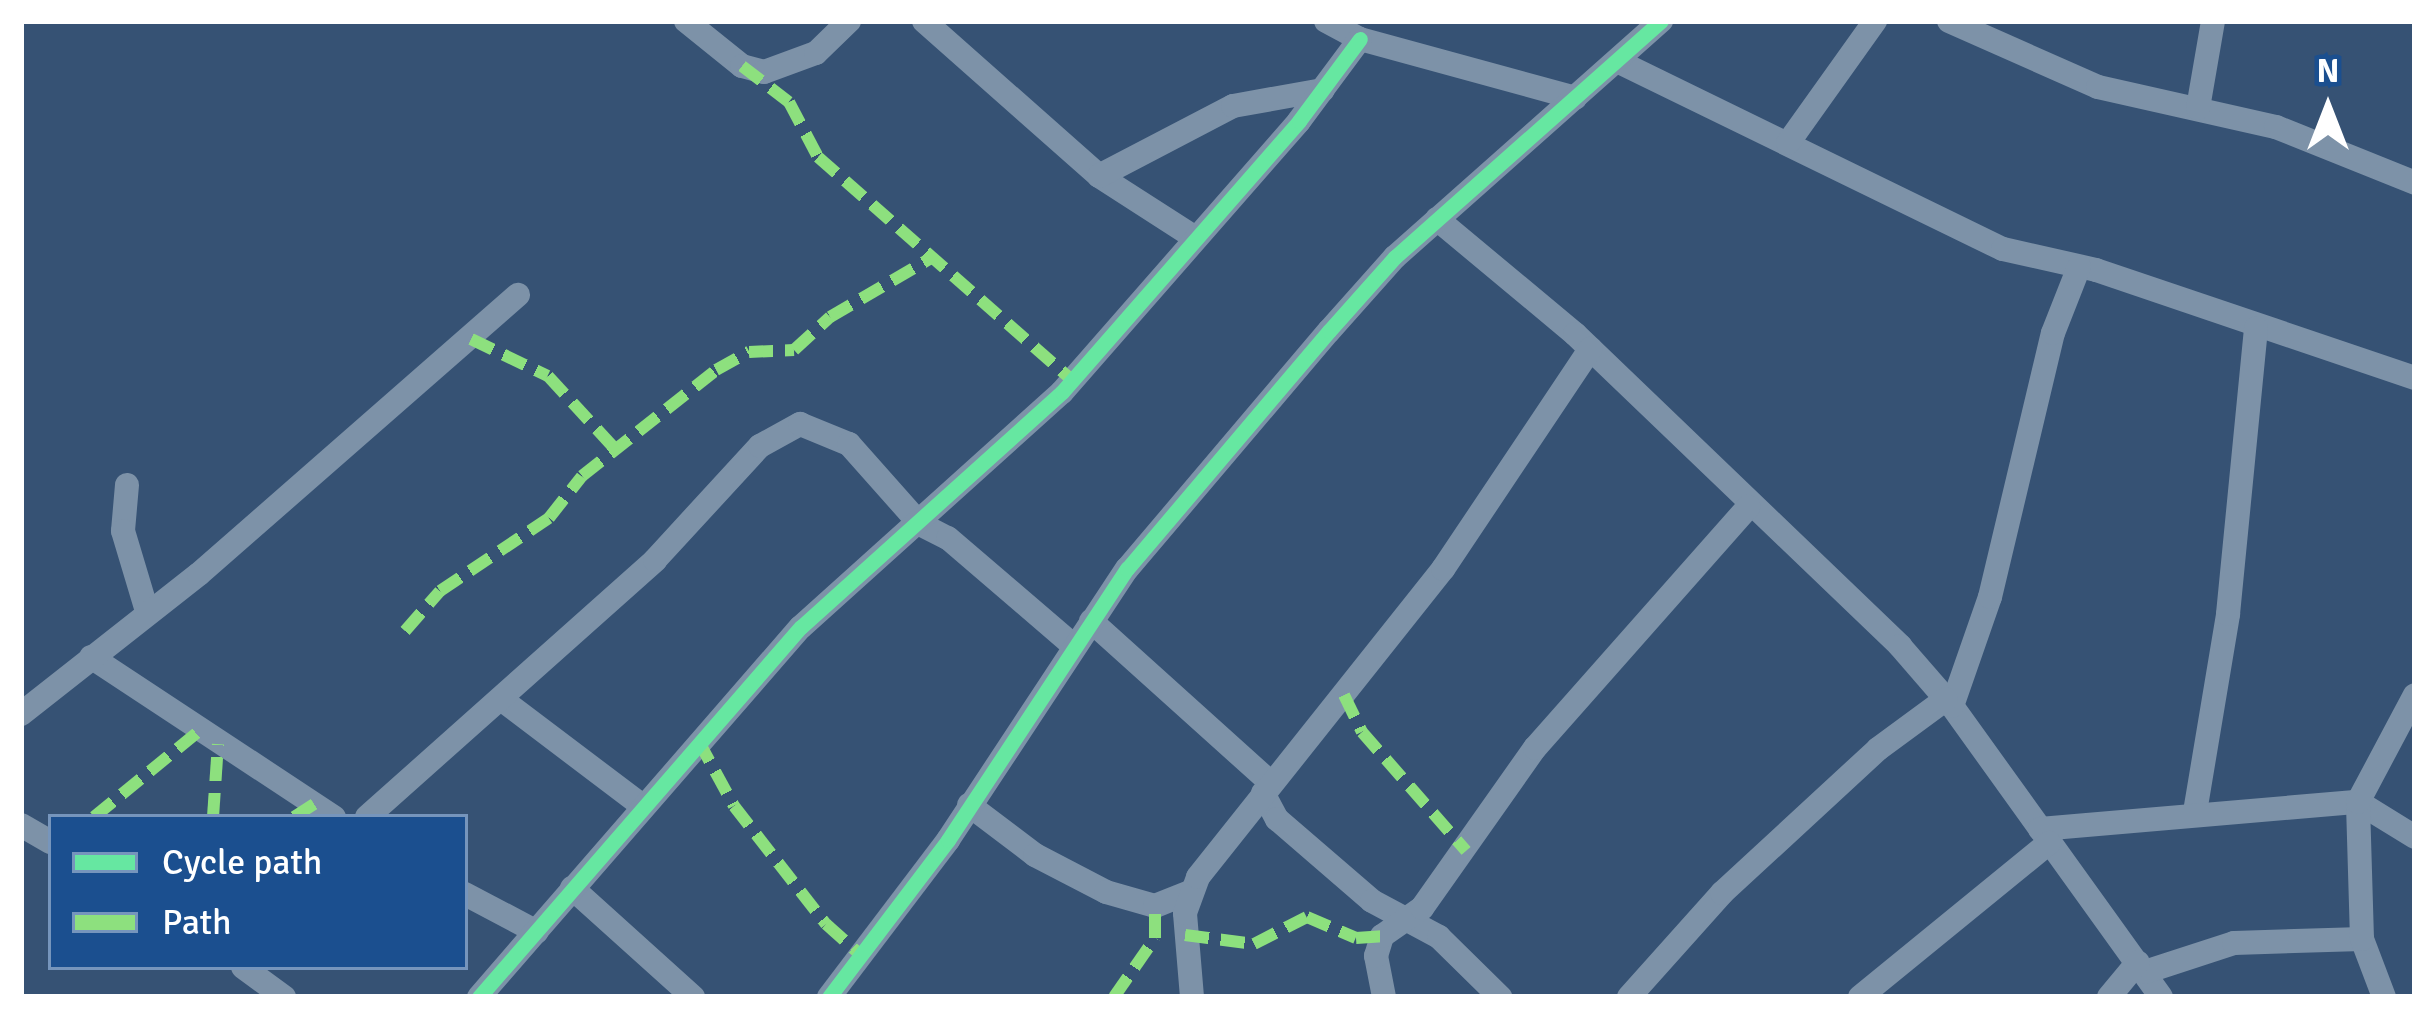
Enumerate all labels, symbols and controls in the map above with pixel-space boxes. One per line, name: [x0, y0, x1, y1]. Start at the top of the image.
north arrow: [2268, 48, 2388, 168]
text: N: [2317, 51, 2339, 92]
legend: [48, 814, 468, 970]
text: Cycle path: [162, 840, 322, 885]
text: Path: [162, 900, 232, 945]

